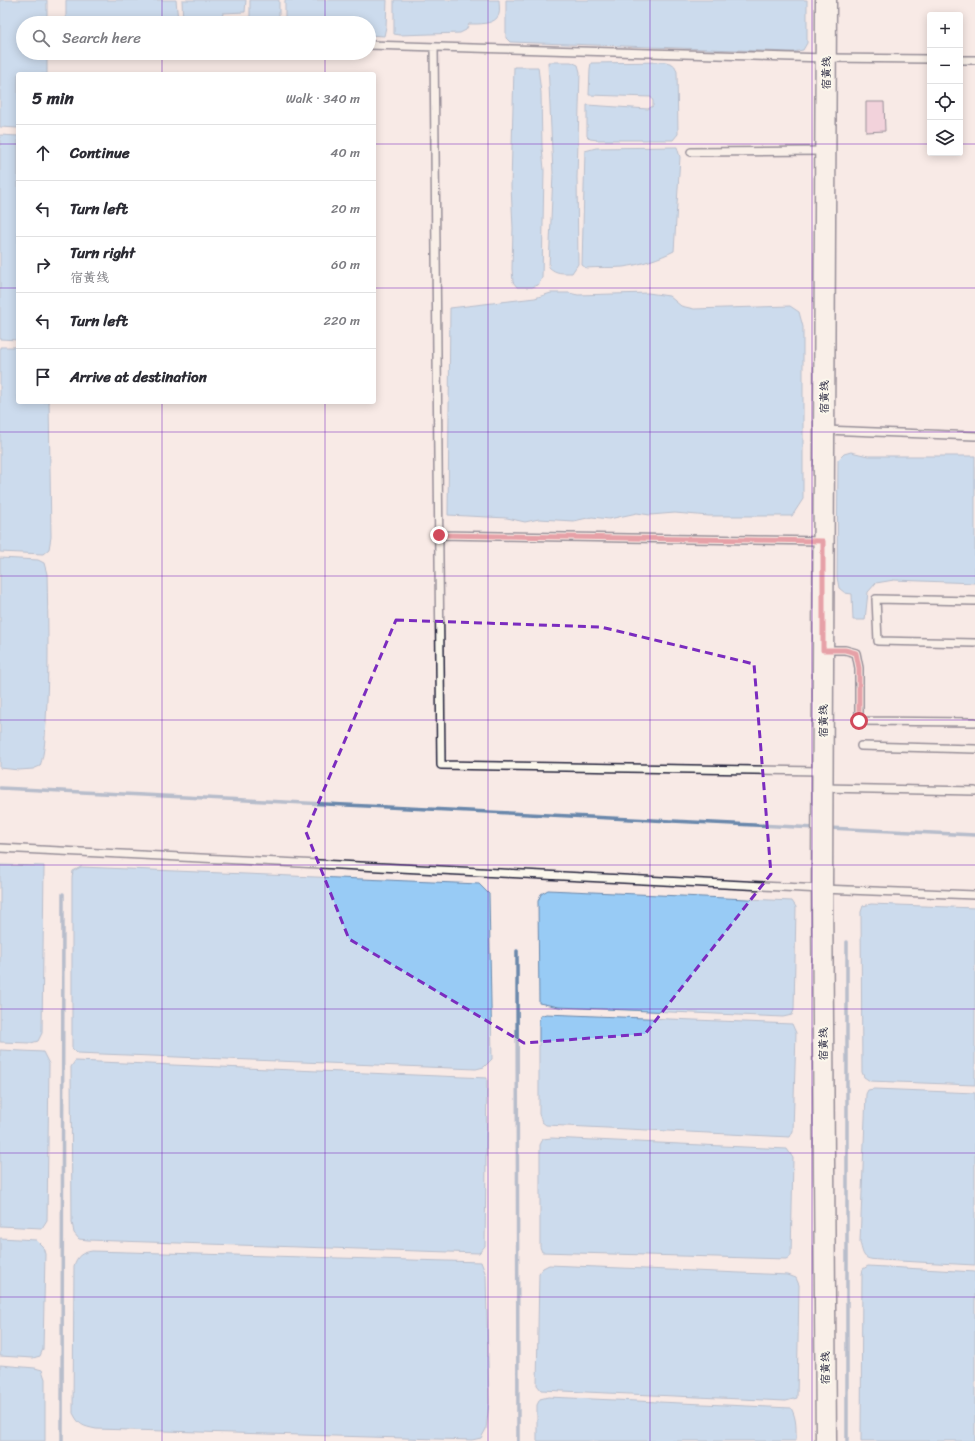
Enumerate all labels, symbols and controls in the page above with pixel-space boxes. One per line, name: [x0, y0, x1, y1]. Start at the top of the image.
map controls: [927, 12, 963, 156]
button: +: [927, 12, 963, 48]
search box: [16, 16, 376, 60]
text: Search here: [62, 25, 141, 51]
icon: search: [30, 27, 52, 49]
button: −: [927, 48, 963, 84]
street label: 宿黄线: [817, 57, 836, 90]
text: 5 min: [32, 83, 74, 113]
button: locate: [927, 84, 963, 120]
text: Walk · 340 m: [286, 87, 360, 110]
button: layers: [927, 120, 963, 156]
text: Continue: [70, 140, 130, 166]
text: 40 m: [330, 141, 360, 164]
icon: ahead: [32, 142, 54, 164]
text: Turn left: [70, 196, 128, 222]
text: 20 m: [331, 197, 360, 220]
icon: left: [32, 198, 54, 220]
text: Turn right: [70, 240, 135, 266]
text: 60 m: [331, 253, 360, 276]
icon: right: [32, 254, 54, 276]
text: 宿黄线: [70, 266, 109, 289]
text: Turn left: [70, 308, 128, 334]
text: 220 m: [323, 309, 360, 332]
icon: left: [32, 310, 54, 332]
text: Arrive at destination: [70, 364, 207, 390]
icon: arrive: [32, 366, 54, 388]
street label: 宿黄线: [815, 381, 834, 414]
route end: [430, 526, 448, 544]
street label: 宿黄线: [814, 705, 833, 738]
route start: [850, 712, 868, 730]
street label: 宿黄线: [814, 1028, 833, 1061]
street label: 宿黄线: [816, 1352, 835, 1385]

